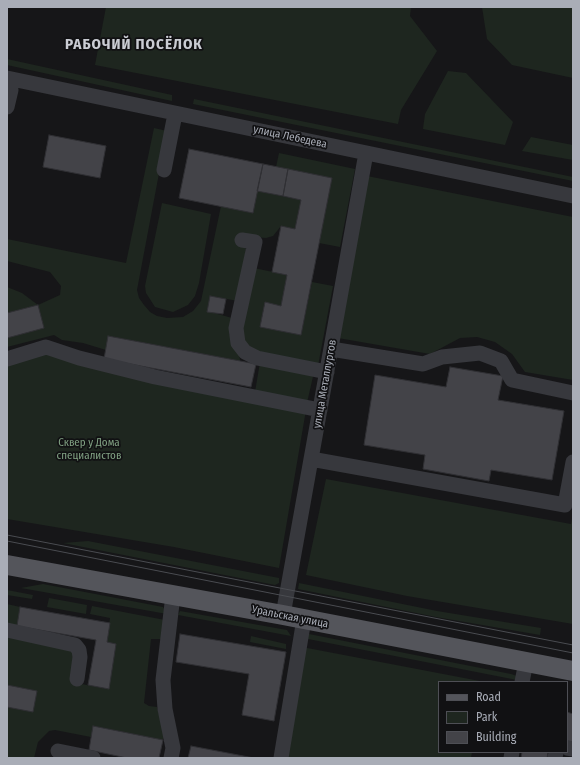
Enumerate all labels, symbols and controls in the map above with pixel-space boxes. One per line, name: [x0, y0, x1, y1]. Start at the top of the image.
district label: РАБОЧИЙ ПОСЁЛОК: [65, 36, 203, 54]
street label: улица Лебедева: [252, 123, 328, 151]
street label: улица Металлургов: [311, 339, 339, 429]
park label: Сквер у Дома специалистов: [57, 436, 121, 462]
street label: Уральская улица: [250, 603, 330, 631]
legend: [438, 681, 568, 753]
text: Road: [476, 690, 501, 704]
text: Park: [476, 710, 497, 724]
text: Building: [476, 730, 516, 744]

